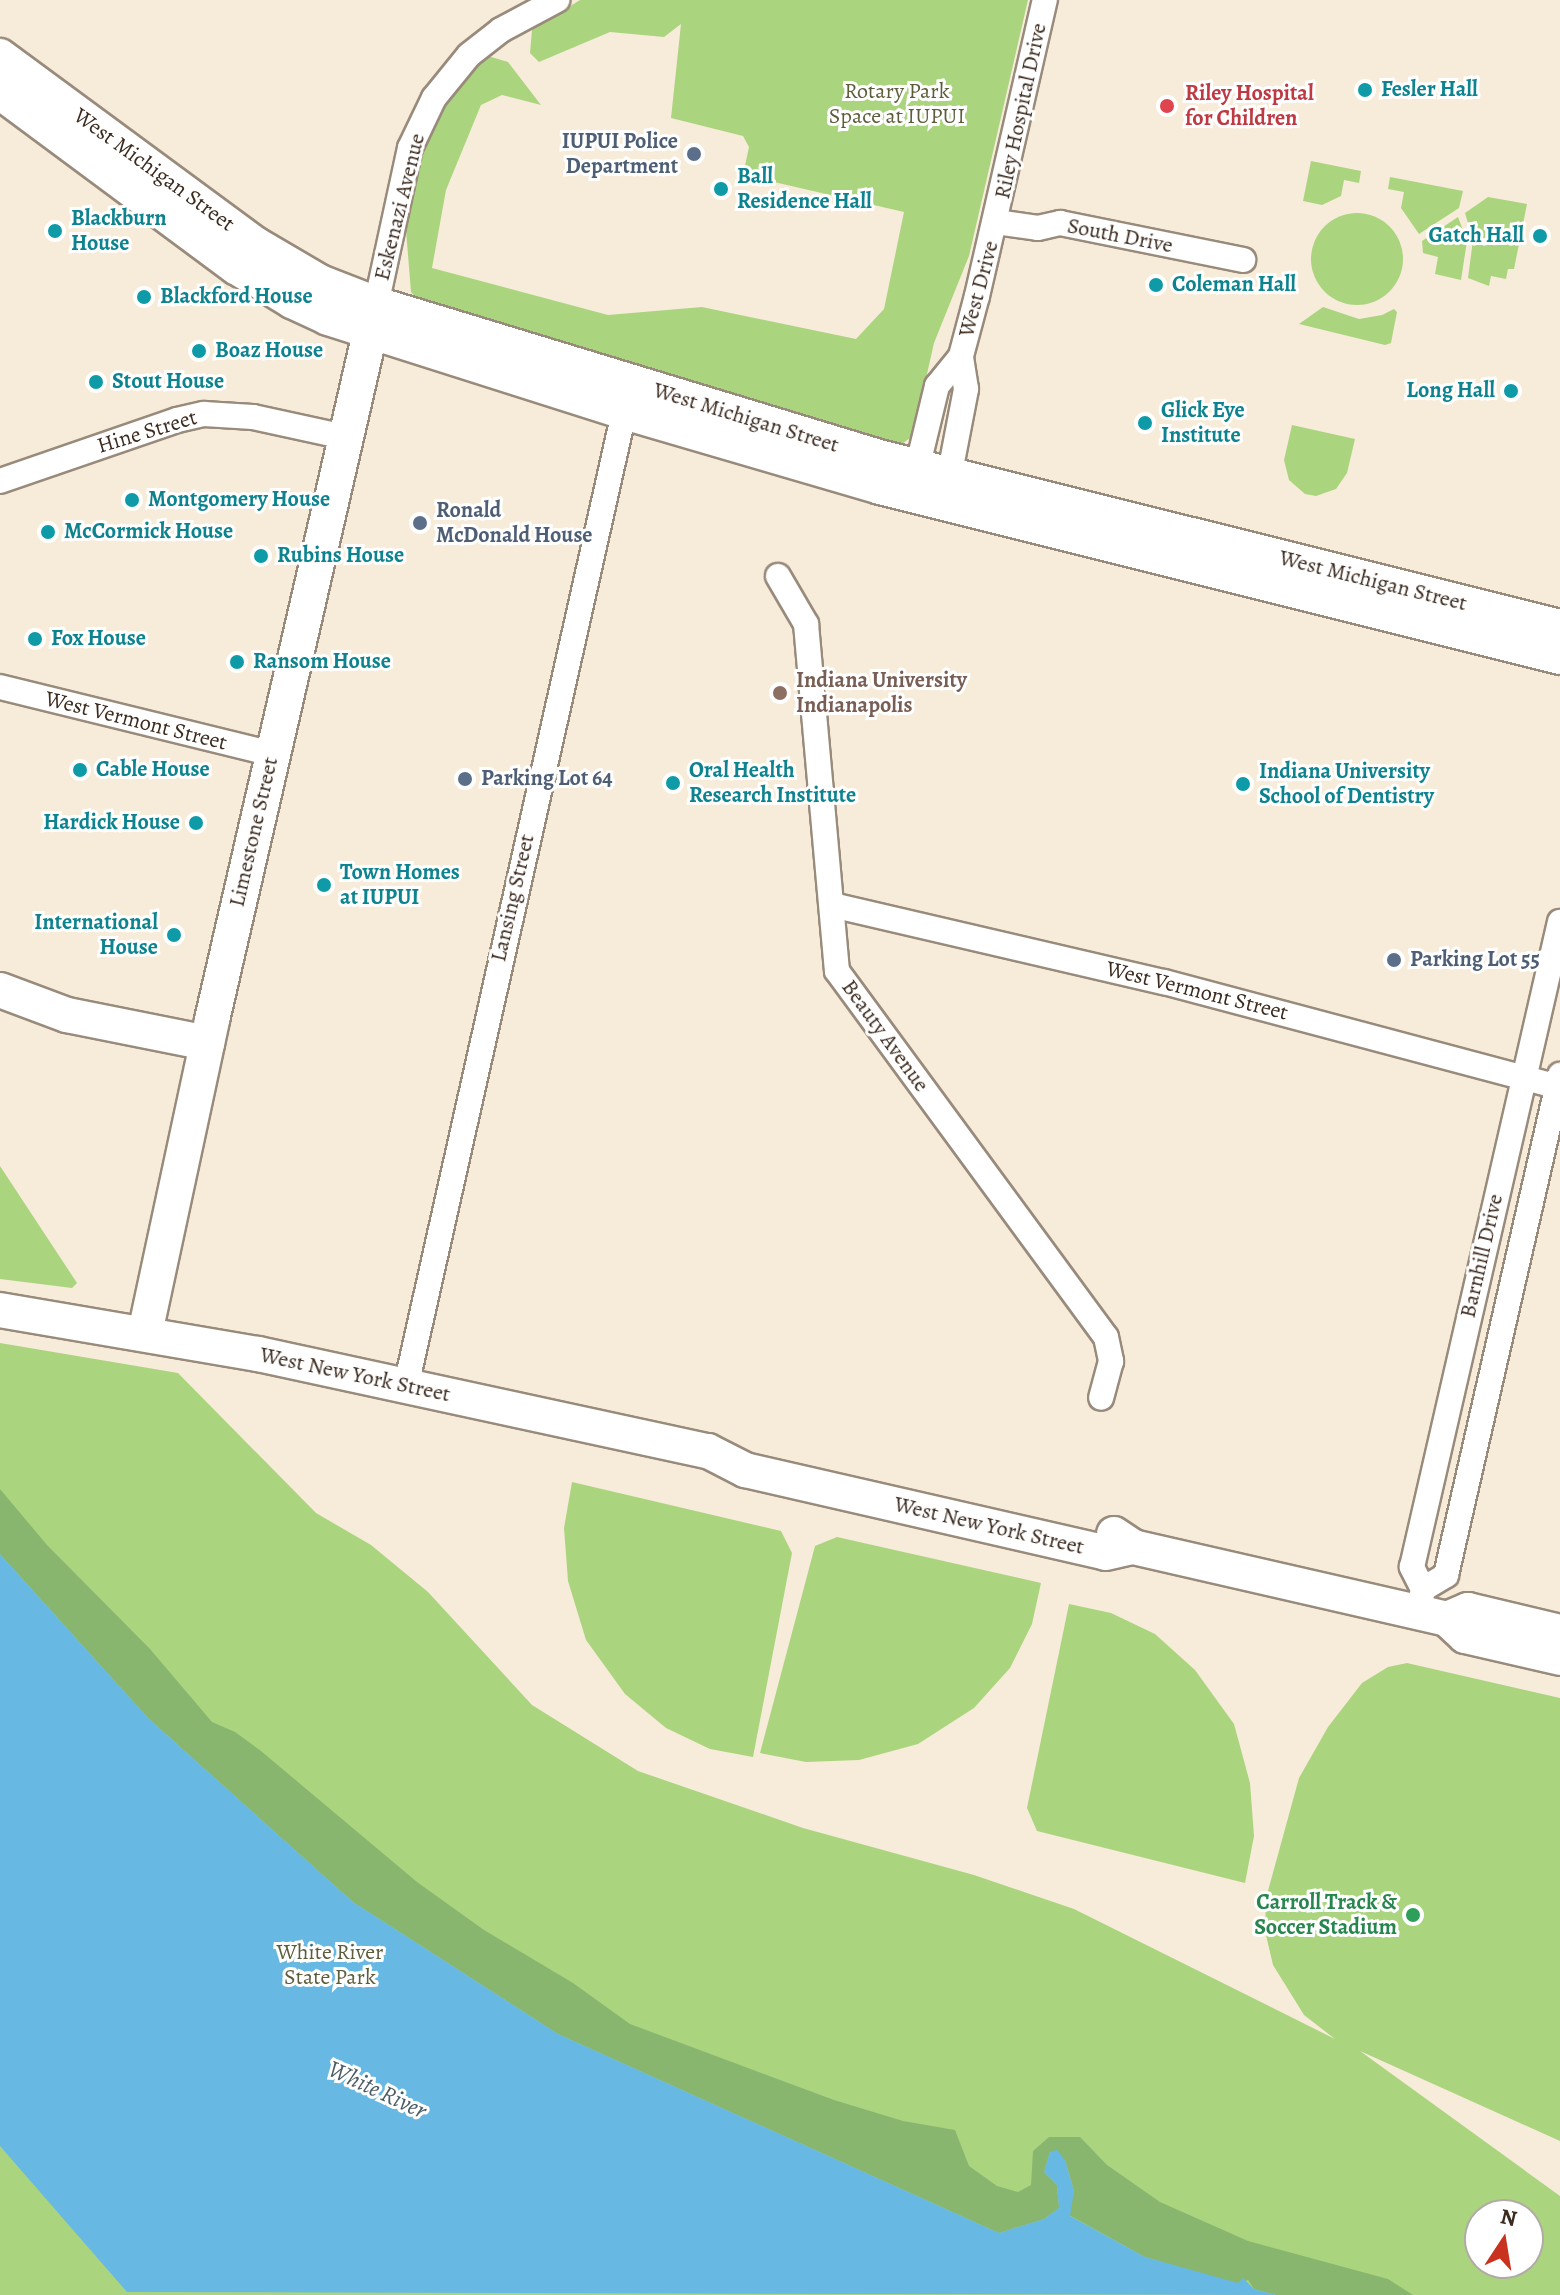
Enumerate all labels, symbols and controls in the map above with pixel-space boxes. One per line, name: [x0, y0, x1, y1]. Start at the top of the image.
street label: Riley Hospital Drive: [989, 21, 1053, 201]
place label: Fesler Hall: [1381, 77, 1478, 103]
park label: Rotary Park Space at IUPUI: [829, 78, 965, 130]
place label: Riley Hospital for Children: [1185, 80, 1314, 132]
marker: Fesler Hall: [1356, 81, 1374, 99]
marker: Riley Hospital for Children: [1156, 95, 1178, 117]
street label: West Michigan Street: [68, 103, 240, 237]
place label: IUPUI Police Department: [562, 128, 678, 180]
street label: Eskenazi Avenue: [369, 131, 431, 283]
marker: IUPUI Police Department: [685, 145, 703, 163]
place label: Ball Residence Hall: [737, 163, 872, 214]
marker: Ball Residence Hall: [712, 180, 730, 198]
place label: Blackburn House: [71, 205, 167, 256]
street label: South Drive: [1065, 213, 1175, 259]
marker: Blackburn House: [46, 222, 64, 240]
place label: Gatch Hall: [1428, 223, 1524, 249]
marker: Gatch Hall: [1531, 227, 1549, 245]
street label: West Drive: [953, 238, 1005, 340]
place label: Coleman Hall: [1172, 272, 1296, 298]
marker: Coleman Hall: [1147, 276, 1165, 294]
place label: Blackford House: [160, 284, 313, 310]
marker: Blackford House: [135, 288, 153, 306]
place label: Boaz House: [215, 338, 323, 364]
marker: Boaz House: [190, 342, 208, 360]
place label: Stout House: [112, 369, 224, 395]
marker: Stout House: [87, 373, 105, 391]
street label: West Michigan Street: [650, 377, 842, 459]
place label: Long Hall: [1406, 378, 1495, 404]
marker: Long Hall: [1502, 382, 1520, 400]
place label: Glick Eye Institute: [1161, 397, 1245, 448]
street label: Hine Street: [94, 404, 200, 460]
marker: Glick Eye Institute: [1136, 414, 1154, 432]
place label: Montgomery House: [148, 487, 330, 513]
marker: Montgomery House: [123, 491, 141, 509]
place label: Ronald McDonald House: [436, 497, 593, 548]
marker: Ronald McDonald House: [411, 514, 429, 532]
place label: McCormick House: [64, 519, 233, 545]
marker: McCormick House: [39, 523, 57, 541]
place label: Rubins House: [277, 543, 404, 569]
street label: West Michigan Street: [1276, 545, 1470, 617]
marker: Rubins House: [252, 547, 270, 565]
place label: Fox House: [51, 626, 146, 652]
marker: Fox House: [26, 630, 44, 648]
place label: Ransom House: [253, 649, 391, 675]
marker: Ransom House: [228, 653, 246, 671]
place label: Indiana University Indianapolis: [796, 667, 967, 718]
marker: Indiana University Indianapolis: [771, 684, 789, 702]
street label: West Vermont Street: [42, 686, 230, 756]
street label: Limestone Street: [224, 755, 284, 909]
place label: Cable House: [96, 757, 210, 783]
place label: Oral Health Research Institute: [689, 757, 856, 808]
place label: Indiana University School of Dentistry: [1259, 758, 1434, 810]
marker: Cable House: [71, 761, 89, 779]
place label: Parking Lot 64: [481, 766, 613, 792]
marker: Parking Lot 64: [456, 770, 474, 788]
marker: Oral Health Research Institute: [664, 774, 682, 792]
marker: Indiana University School of Dentistry: [1234, 775, 1252, 793]
place label: Hardick House: [43, 810, 180, 836]
marker: Hardick House: [187, 814, 205, 832]
street label: Lansing Street: [486, 832, 540, 964]
place label: Town Homes at IUPUI: [340, 859, 460, 910]
marker: Town Homes at IUPUI: [315, 876, 333, 894]
place label: International House: [34, 909, 158, 960]
marker: International House: [165, 926, 183, 944]
place label: Parking Lot 55: [1410, 947, 1540, 973]
marker: Parking Lot 55: [1385, 951, 1403, 969]
street label: West Vermont Street: [1103, 956, 1291, 1026]
street label: Beauty Avenue: [836, 975, 934, 1097]
street label: Barnhill Drive: [1455, 1191, 1509, 1321]
street label: West New York Street: [257, 1342, 453, 1408]
street label: West New York Street: [892, 1491, 1086, 1561]
place label: Carroll Track & Soccer Stadium: [1254, 1889, 1397, 1940]
marker: Carroll Track & Soccer Stadium: [1404, 1906, 1422, 1924]
park label: White River State Park: [277, 1939, 383, 1990]
water label: White River: [323, 2055, 431, 2125]
north arrow: [1464, 2199, 1544, 2279]
text: N: [1498, 2201, 1520, 2234]

